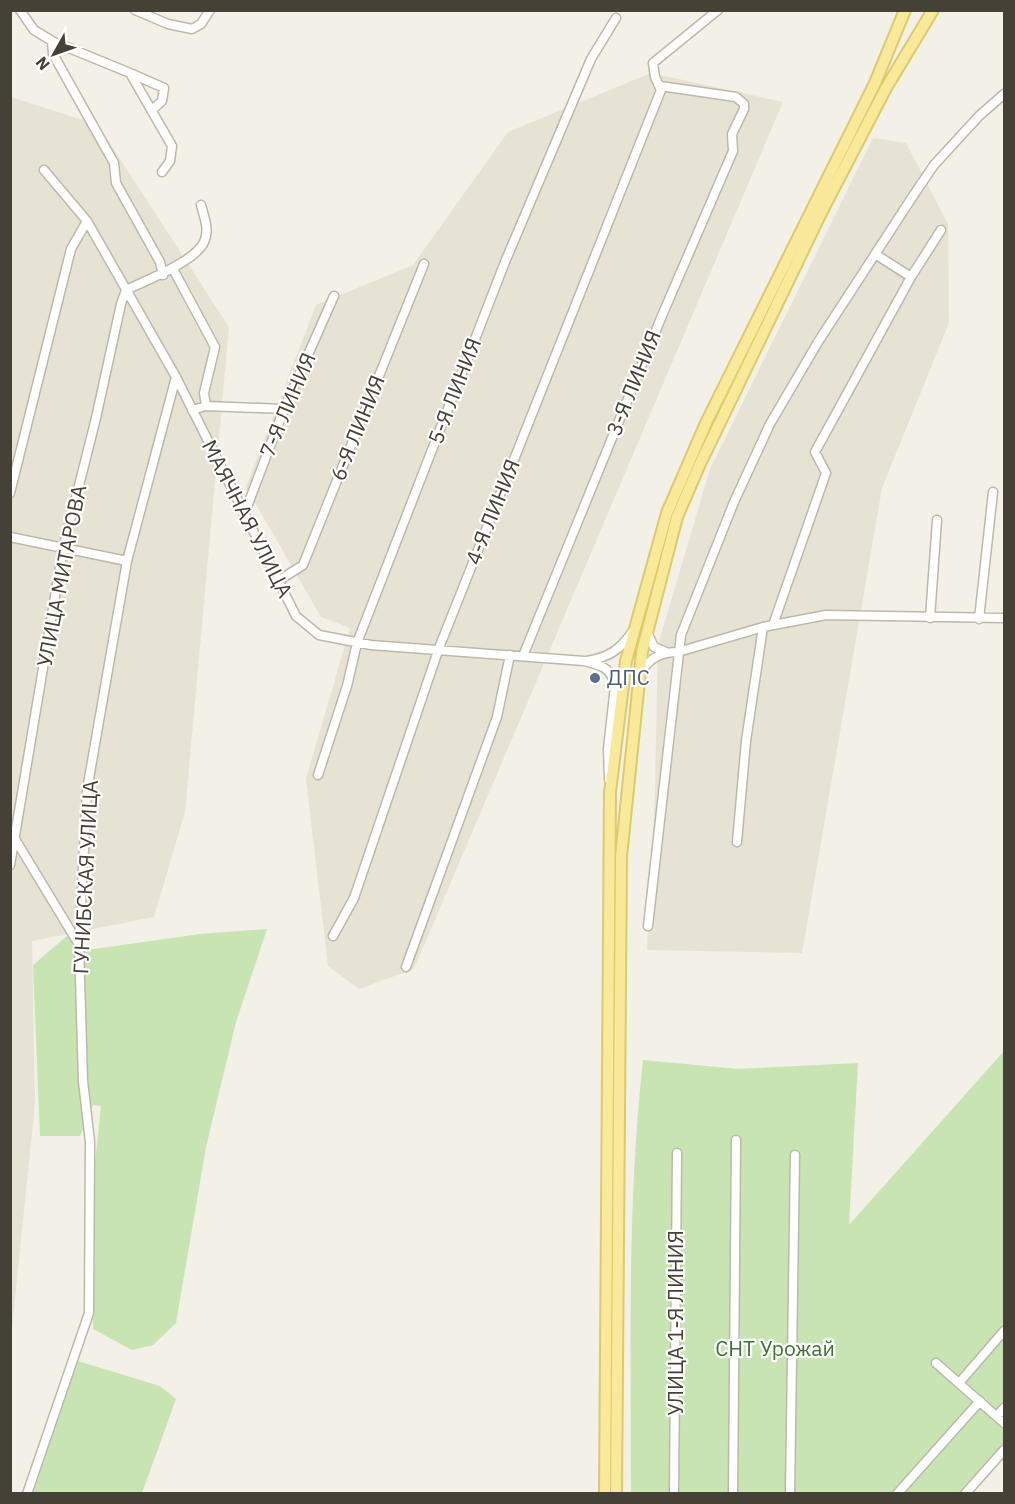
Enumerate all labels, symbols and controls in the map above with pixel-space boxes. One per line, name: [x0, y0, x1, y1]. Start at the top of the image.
north arrow: [24, 24, 84, 84]
text: N: [31, 53, 54, 75]
street label: 3-Я ЛИНИЯ: [599, 326, 667, 439]
street label: 5-Я ЛИНИЯ: [421, 334, 487, 448]
street label: 7-Я ЛИНИЯ: [252, 348, 322, 461]
street label: 6-Я ЛИНИЯ: [323, 371, 391, 484]
street label: МАЯЧНАЯ УЛИЦА: [196, 435, 300, 602]
street label: 4-Я ЛИНИЯ: [458, 455, 526, 568]
street label: УЛИЦА МИТАРОВА: [30, 482, 92, 669]
place label: ДПС: [607, 663, 650, 691]
marker: ДПС: [588, 671, 602, 685]
street label: ГУНИБСКАЯ УЛИЦА: [66, 779, 104, 975]
street label: УЛИЦА 1-Я ЛИНИЯ: [661, 1230, 689, 1416]
park label: СНТ Урожай: [715, 1334, 835, 1362]

